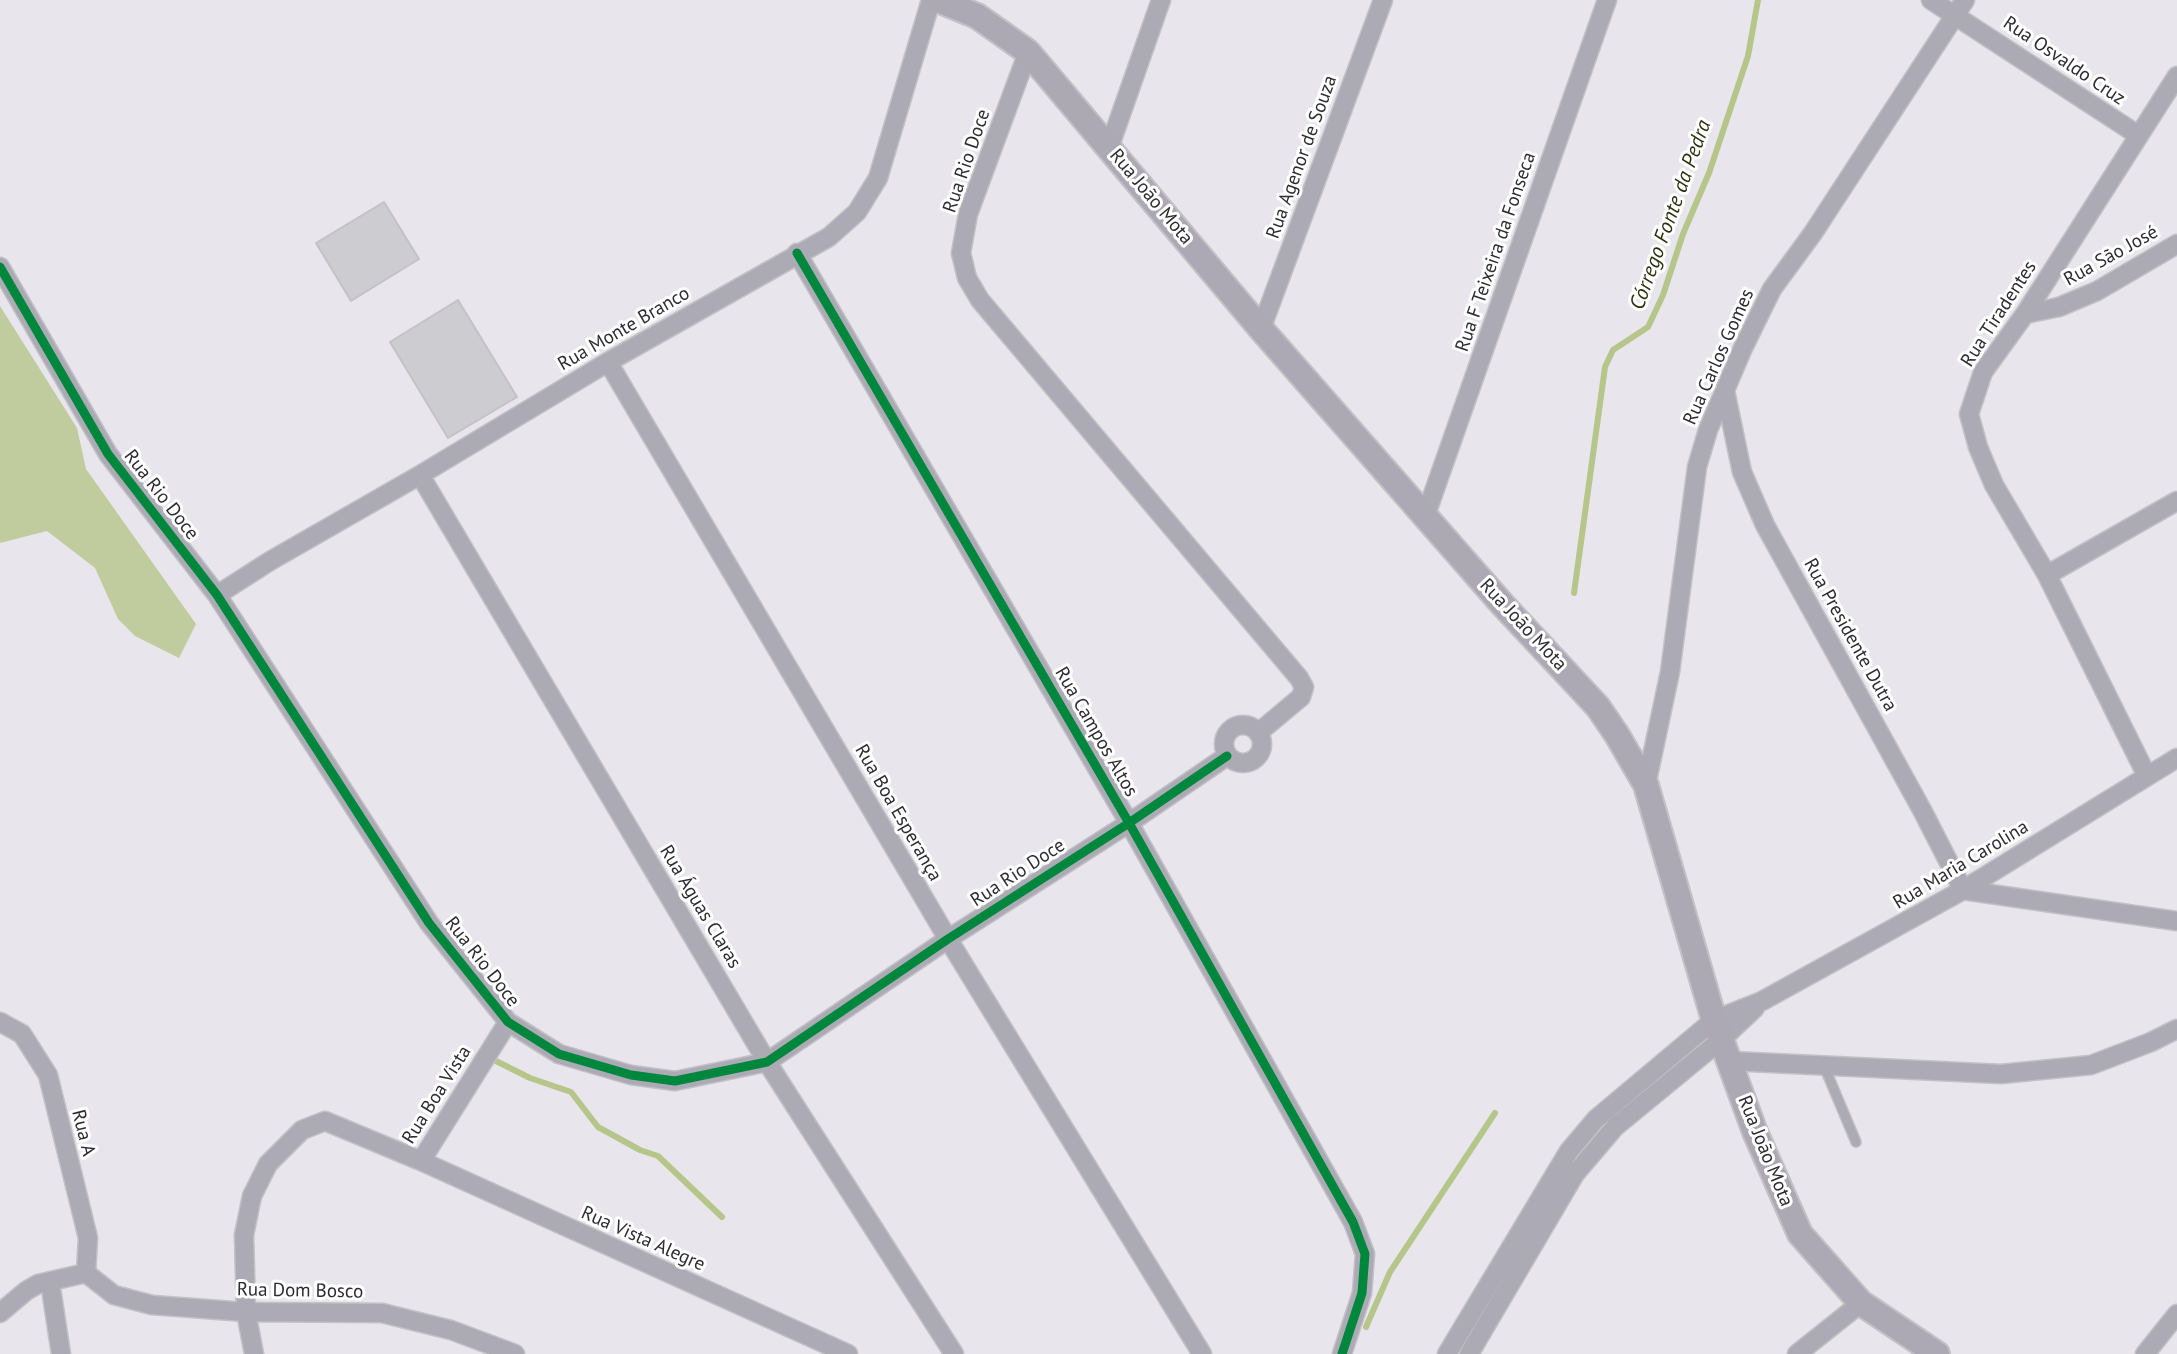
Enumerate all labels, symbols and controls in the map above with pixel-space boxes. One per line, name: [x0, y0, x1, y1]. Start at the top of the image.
street label: Rua Osvaldo Cruz: [1999, 12, 2129, 110]
street label: Rua Agenor de Souza: [1262, 72, 1342, 242]
street label: Rua Rio Doce: [939, 106, 995, 216]
water label: Córrego Fonte da Pedra: [1625, 117, 1717, 313]
street label: Rua João Mota: [1105, 145, 1197, 249]
street label: Rua F Teixeira da Fonseca: [1451, 149, 1541, 355]
street label: Rua São José: [2060, 221, 2162, 291]
street label: Rua Tiradentes: [1956, 257, 2042, 371]
street label: Rua Monte Branco: [554, 282, 694, 376]
street label: Rua Carlos Gomes: [1679, 286, 1759, 428]
street label: Rua Rio Doce: [119, 445, 203, 545]
street label: Rua Presidente Dutra: [1799, 555, 1901, 715]
street label: Rua João Mota: [1475, 574, 1571, 676]
street label: Rua Campos Altos: [1050, 663, 1142, 801]
street label: Rua Boa Esperança: [850, 741, 946, 885]
street label: Rua Maria Carolina: [1889, 816, 2033, 914]
street label: Rua Rio Doce: [967, 834, 1069, 912]
street label: Rua Águas Claras: [654, 841, 746, 973]
street label: Rua Rio Doce: [440, 912, 524, 1012]
street label: Rua Boa Vista: [398, 1042, 476, 1148]
street label: Rua João Mota: [1732, 1092, 1798, 1210]
street label: Rua A: [66, 1107, 100, 1159]
street label: Rua Vista Alegre: [578, 1202, 708, 1276]
street label: Rua Dom Bosco: [237, 1278, 363, 1304]

